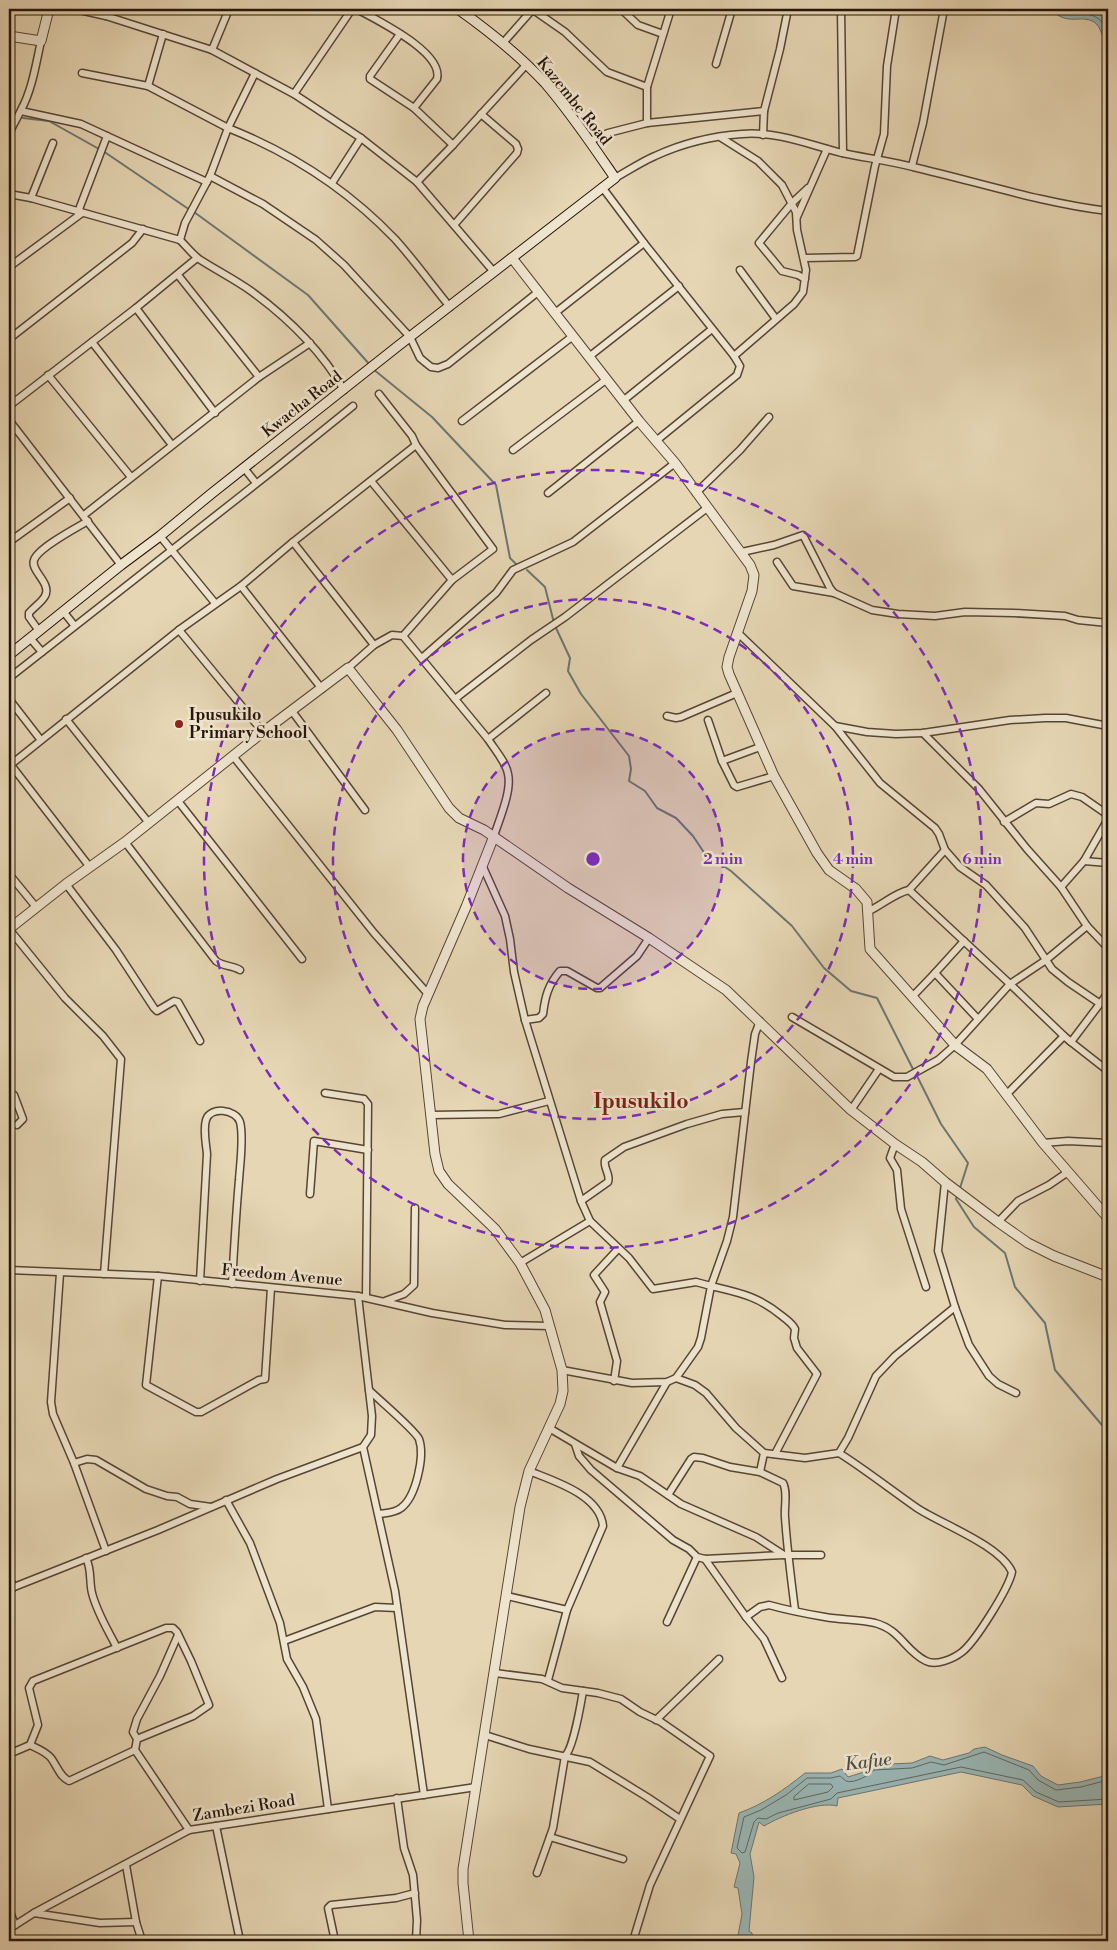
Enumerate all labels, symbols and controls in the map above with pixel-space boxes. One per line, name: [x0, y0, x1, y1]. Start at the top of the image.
street label: Kazembe Road: [532, 53, 616, 149]
street label: Kwacha Road: [258, 366, 346, 442]
place label: Ipusukilo Primary School: [189, 705, 308, 743]
marker: Ipusukilo Primary School: [173, 718, 185, 730]
centre of rings: [584, 850, 602, 868]
text: 2 min: [703, 850, 743, 869]
text: 4 min: [833, 850, 874, 869]
text: 6 min: [962, 850, 1003, 869]
district label: Ipusukilo: [593, 1089, 689, 1115]
street label: Freedom Avenue: [221, 1260, 343, 1290]
water label: Kafue: [843, 1748, 893, 1776]
street label: Zambezi Road: [192, 1790, 296, 1826]

